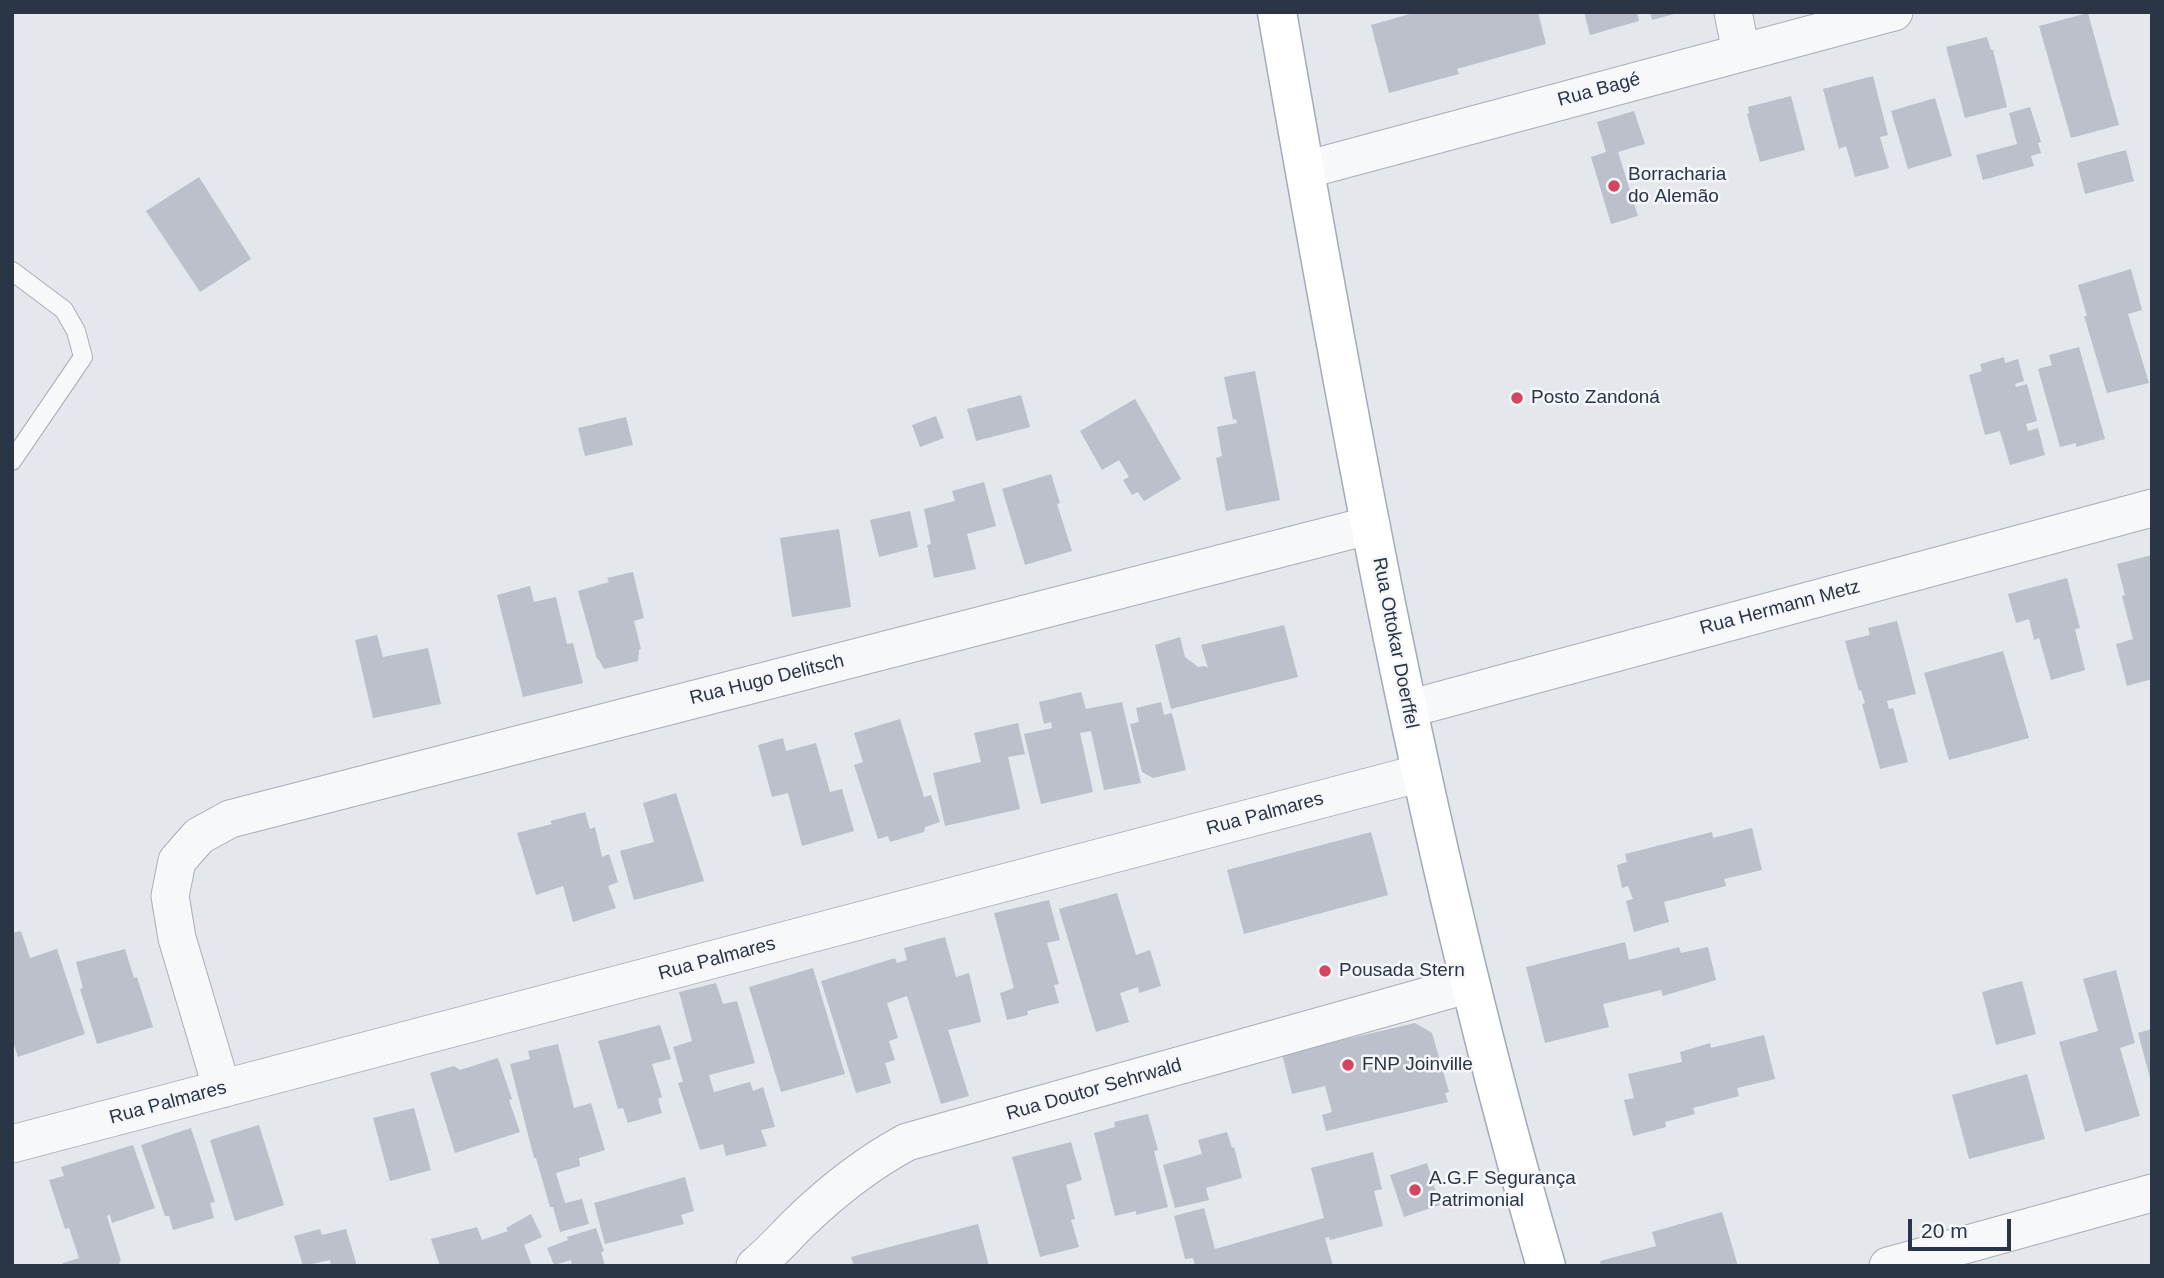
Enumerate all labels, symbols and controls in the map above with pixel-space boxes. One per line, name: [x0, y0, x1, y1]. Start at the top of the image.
street label: Rua Bagé: [1555, 68, 1643, 112]
place label: Borracharia do Alemão: [1628, 164, 1726, 208]
marker: Borracharia do Alemão: [1606, 178, 1622, 194]
place label: Posto Zandoná: [1531, 387, 1660, 409]
marker: Posto Zandoná: [1509, 390, 1525, 406]
street label: Rua Ottokar Doerffel: [1367, 555, 1423, 731]
street label: Rua Hermann Metz: [1697, 576, 1863, 640]
street label: Rua Hugo Delitsch: [687, 650, 847, 710]
street label: Rua Palmares: [1204, 787, 1326, 841]
street label: Rua Palmares: [656, 932, 778, 986]
place label: Pousada Stern: [1339, 960, 1465, 982]
marker: Pousada Stern: [1317, 963, 1333, 979]
street label: Rua Doutor Sehrwald: [1004, 1054, 1184, 1126]
place label: FNP Joinville: [1362, 1054, 1473, 1076]
marker: FNP Joinville: [1340, 1057, 1356, 1073]
street label: Rua Palmares: [107, 1076, 229, 1130]
place label: A.G.F Segurança Patrimonial: [1429, 1168, 1576, 1212]
marker: A.G.F Segurança Patrimonial: [1407, 1182, 1423, 1198]
scale bar: [1912, 1204, 2015, 1248]
text: 20 m: [1921, 1219, 1968, 1242]

